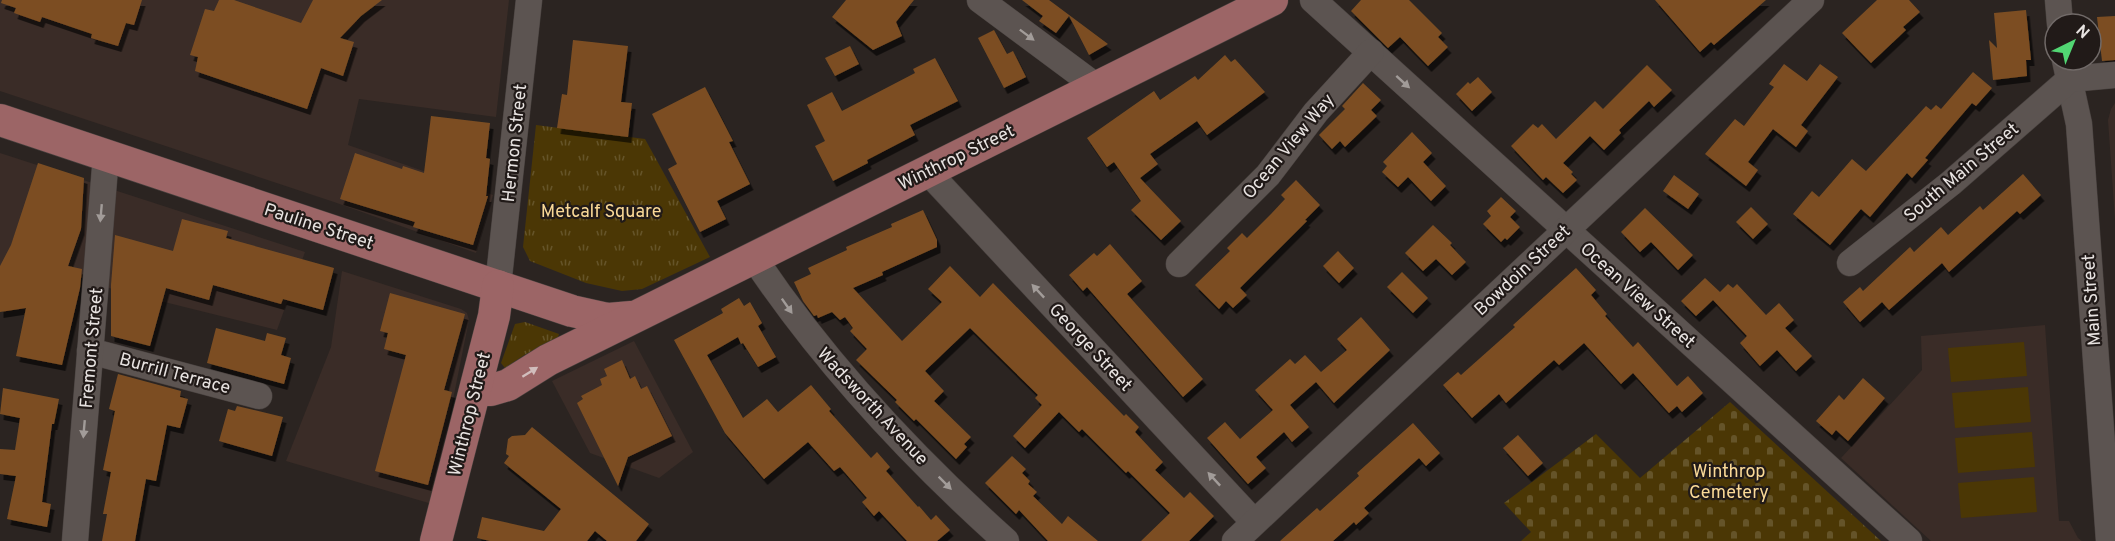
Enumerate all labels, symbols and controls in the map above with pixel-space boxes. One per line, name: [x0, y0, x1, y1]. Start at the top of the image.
north arrow: [2043, 12, 2103, 72]
text: N: [2071, 21, 2093, 44]
one-way arrow: [1019, 29, 1035, 41]
one-way arrow: [1395, 75, 1410, 88]
street label: Hermon Street: [498, 83, 533, 203]
street label: Ocean View Way: [1238, 89, 1340, 205]
street label: South Main Street: [1900, 118, 2024, 228]
street label: Winthrop Street: [895, 120, 1019, 196]
street label: Pauline Street: [261, 199, 376, 256]
park label: Metcalf Square: [541, 201, 661, 224]
one-way arrow: [97, 204, 106, 223]
street label: Bowdoin Street: [1470, 221, 1576, 322]
street label: Ocean View Street: [1574, 238, 1700, 354]
street label: Main Street: [2078, 253, 2107, 347]
one-way arrow: [1031, 283, 1045, 298]
street label: Fremont Street: [76, 287, 109, 409]
one-way arrow: [781, 298, 792, 314]
street label: George Street: [1043, 299, 1137, 397]
street label: Wadsworth Avenue: [811, 343, 932, 471]
street label: Burrill Terrace: [116, 349, 233, 400]
street label: Winthrop Street: [444, 350, 497, 479]
one-way arrow: [521, 366, 538, 377]
one-way arrow: [79, 419, 89, 438]
park label: Winthrop Cemetery: [1689, 461, 1769, 505]
one-way arrow: [1207, 472, 1221, 487]
one-way arrow: [937, 475, 951, 489]

